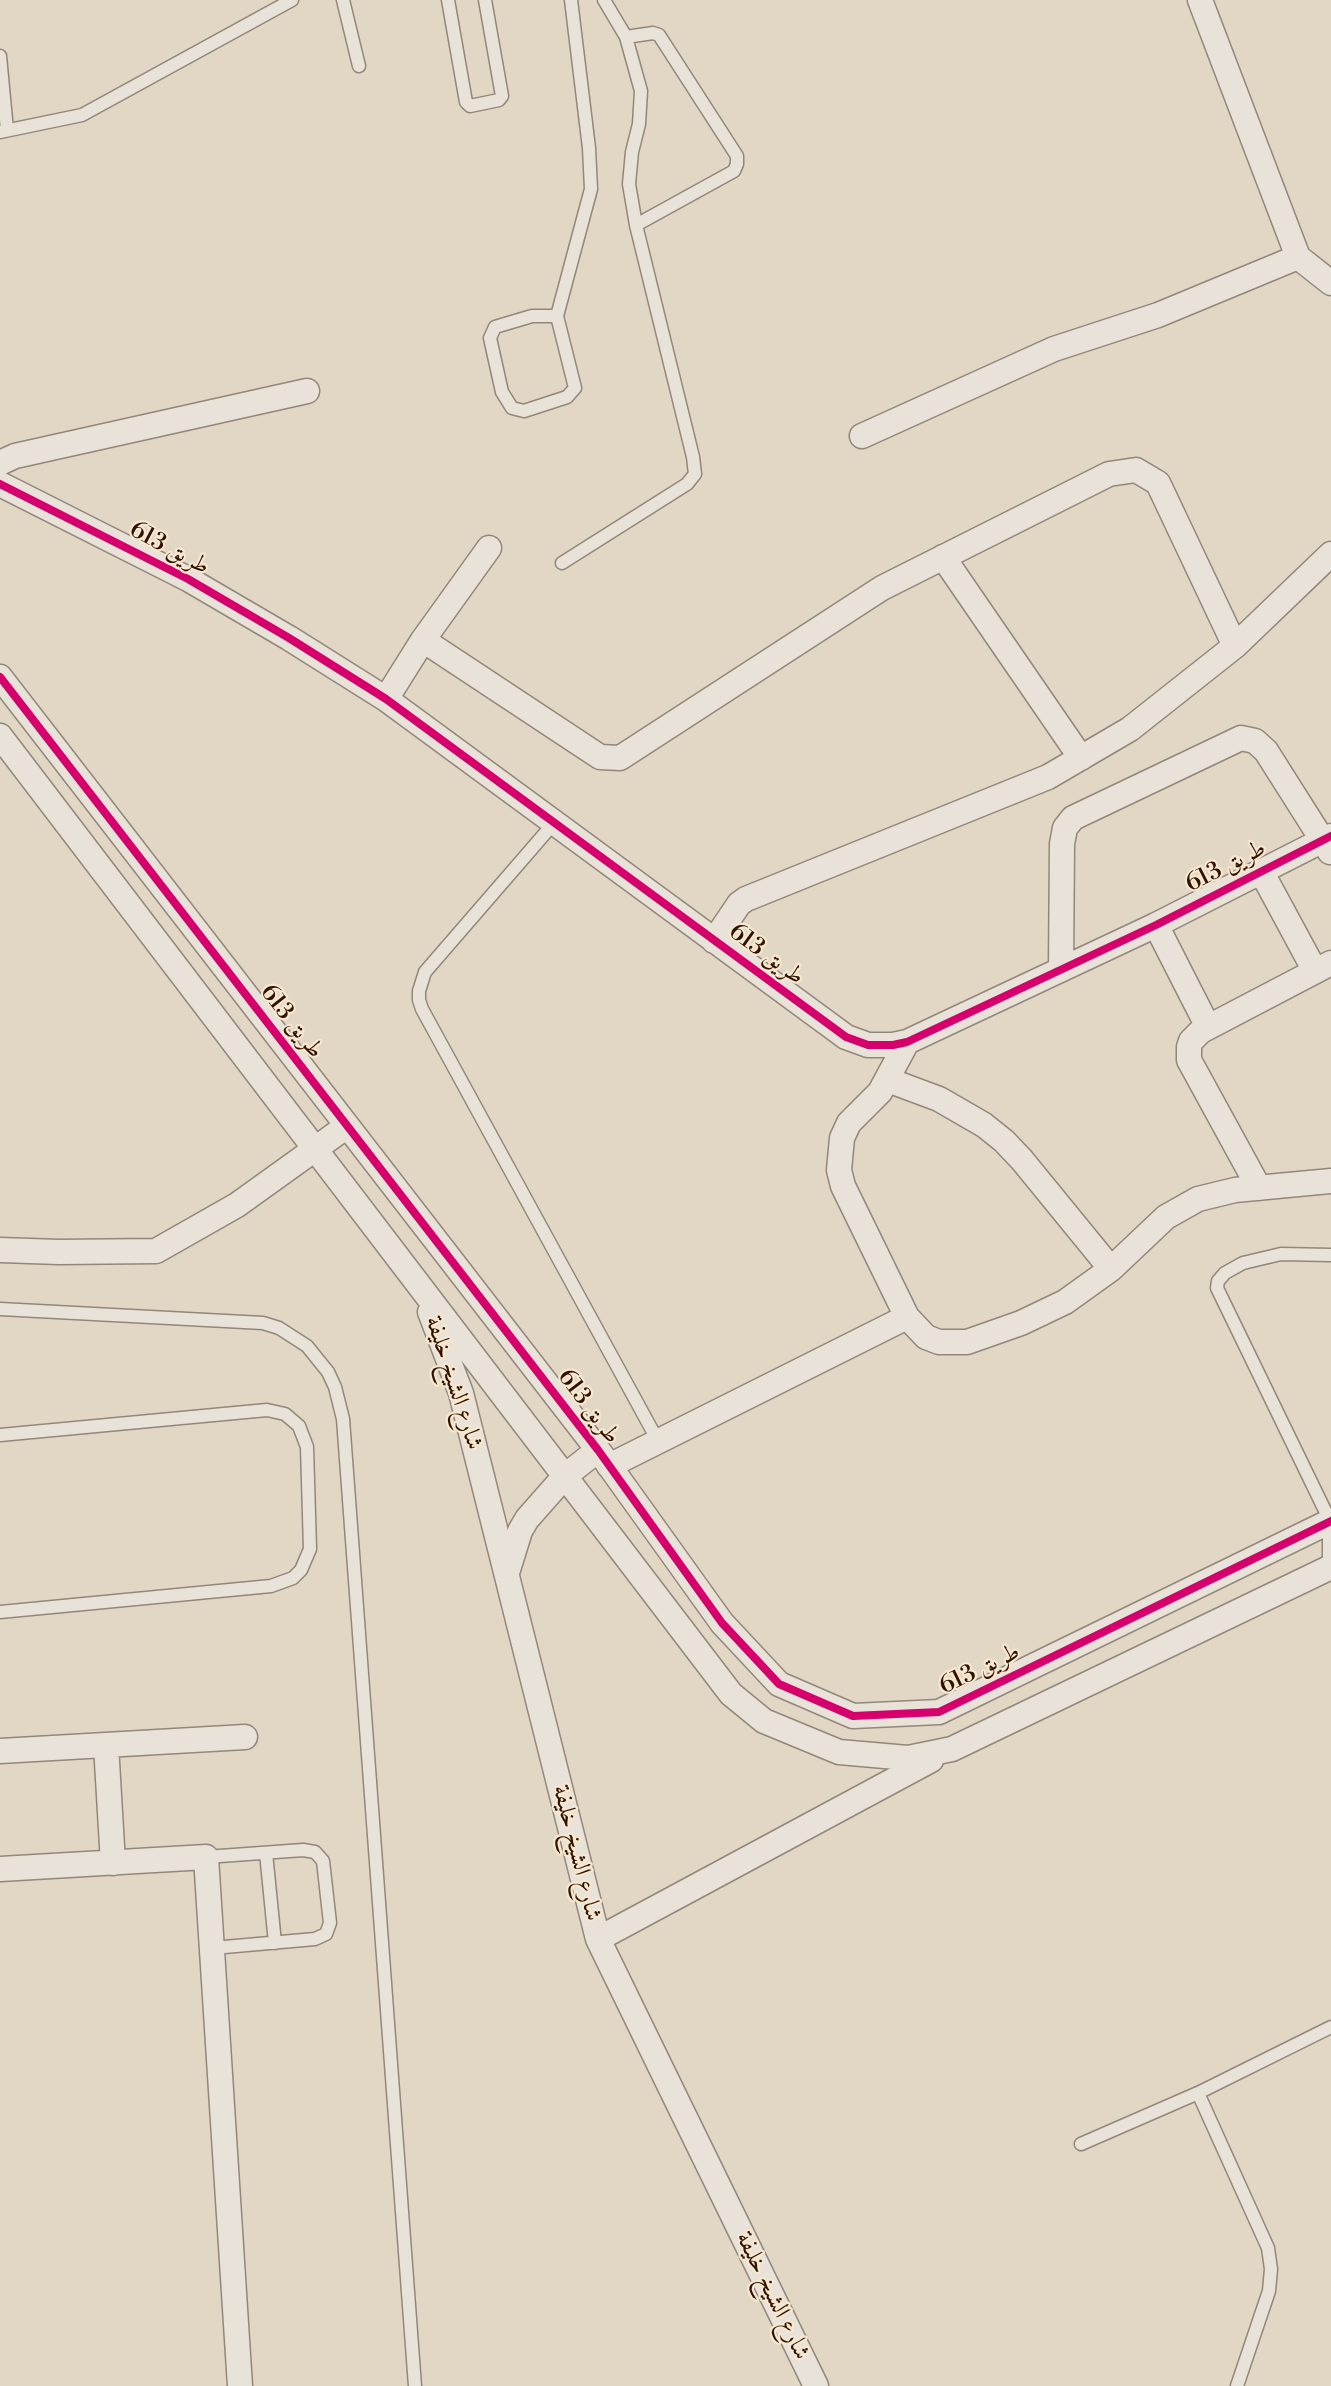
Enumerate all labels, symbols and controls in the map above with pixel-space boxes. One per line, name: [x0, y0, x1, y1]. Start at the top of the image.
street label: طريق 613: [124, 516, 214, 582]
street label: طريق 613: [1181, 835, 1271, 899]
street label: طريق 613: [723, 918, 809, 992]
street label: طريق 613: [253, 979, 329, 1065]
street label: شارع الشيخ خليفة: [418, 1312, 488, 1454]
street label: طريق 613: [551, 1364, 625, 1450]
street label: طريق 613: [935, 1638, 1025, 1702]
street label: شارع الشيخ خليفة: [545, 1782, 607, 1924]
street label: شارع الشيخ خليفة: [729, 2227, 815, 2365]

